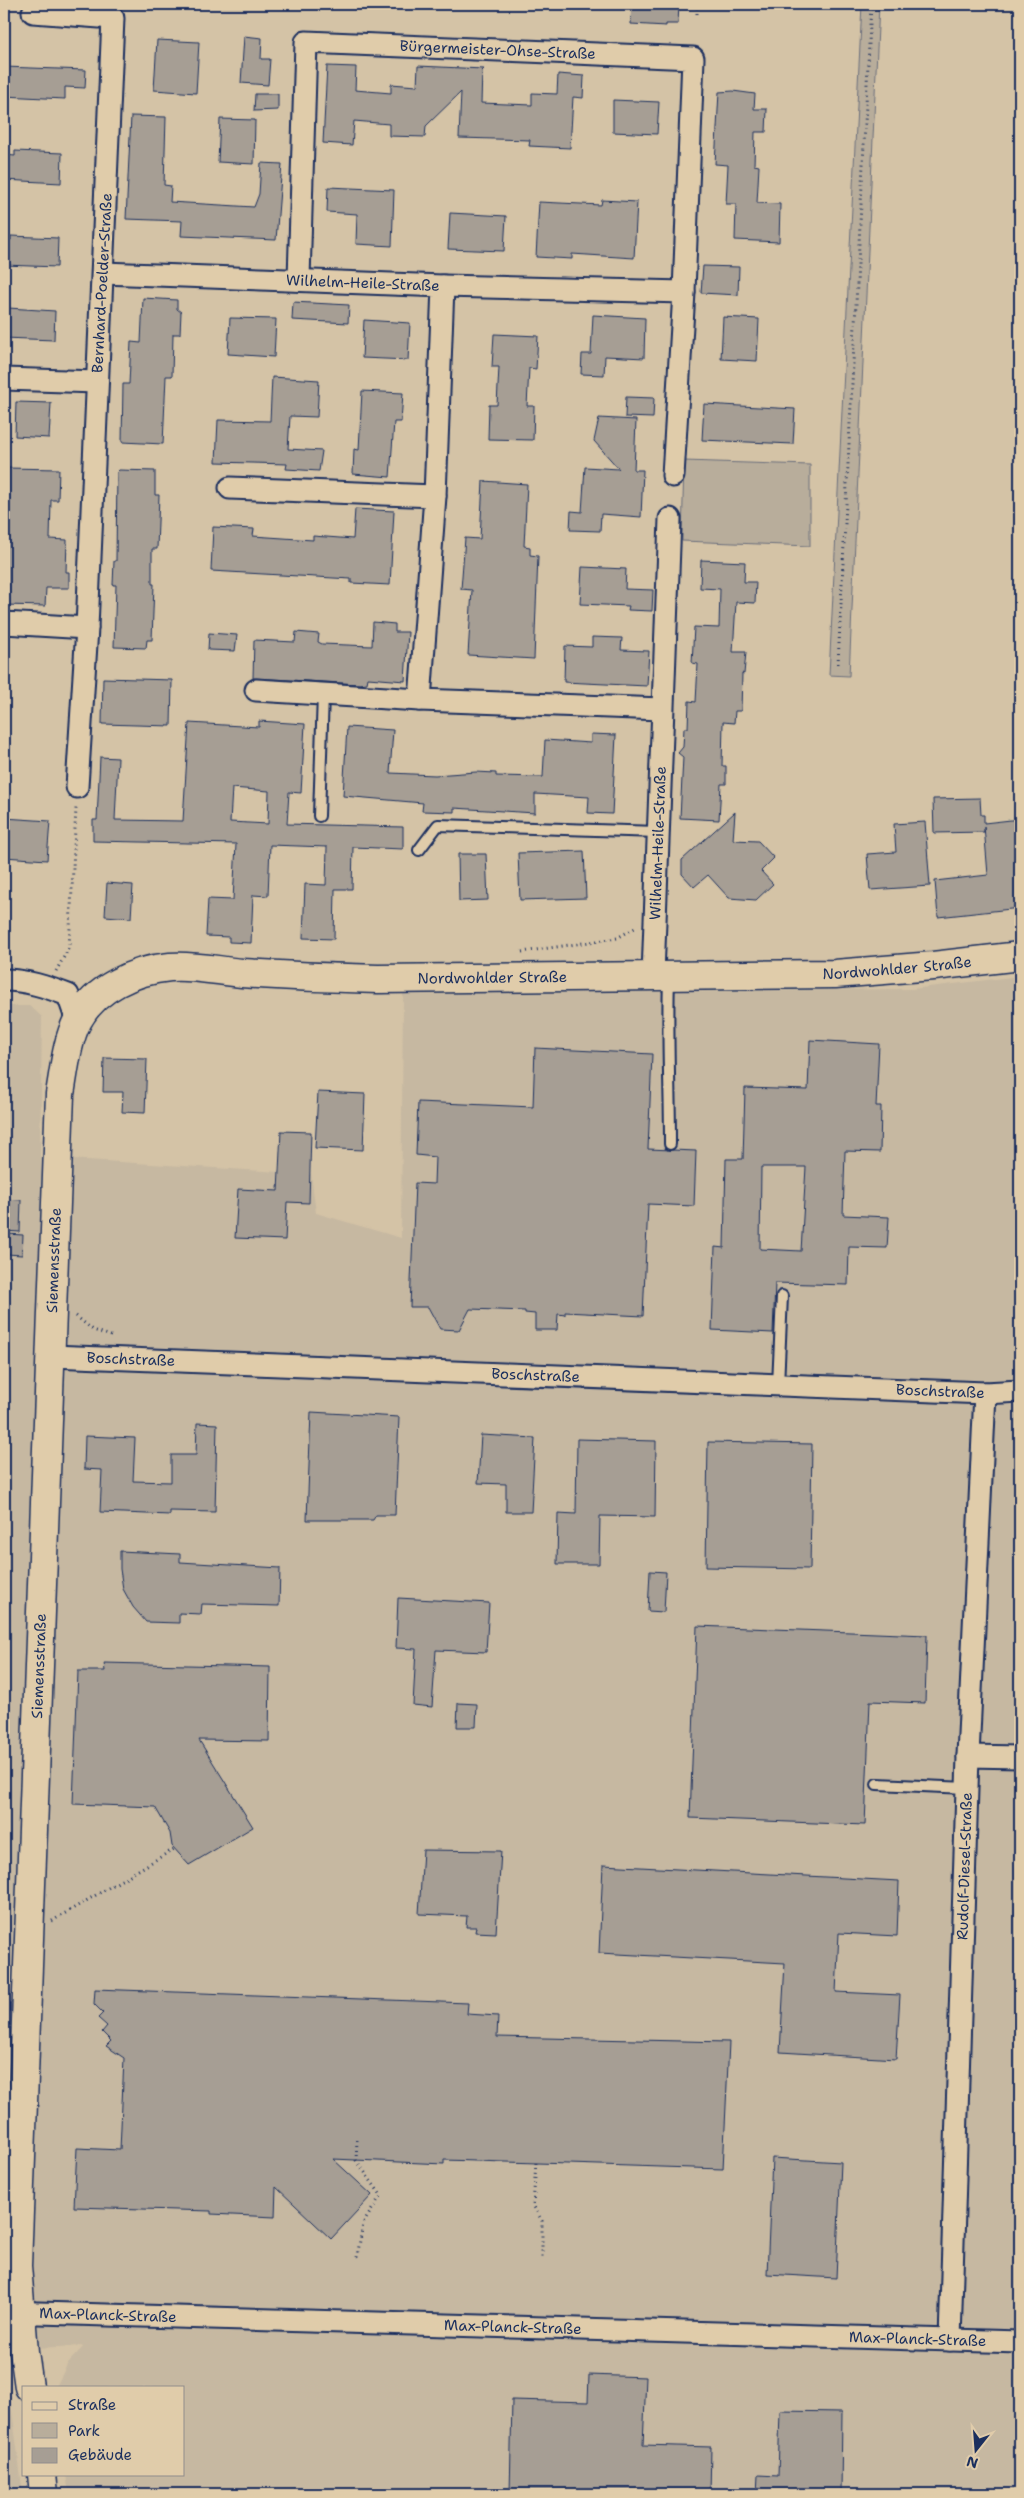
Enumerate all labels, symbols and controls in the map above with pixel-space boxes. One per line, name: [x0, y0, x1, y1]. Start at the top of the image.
street label: Bürgermeister-Ohse-Straße: [399, 36, 596, 64]
street label: Bernhard-Poelder-Straße: [87, 193, 117, 373]
street label: Wilhelm-Heile-Straße: [285, 270, 440, 296]
street label: Wilhelm-Heile-Straße: [645, 766, 671, 920]
street label: Nordwohlder Straße: [822, 952, 973, 984]
street label: Nordwohlder Straße: [417, 967, 567, 989]
street label: Siemensstraße: [42, 1207, 66, 1313]
street label: Boschstraße: [86, 1347, 176, 1371]
street label: Boschstraße: [491, 1363, 580, 1387]
street label: Boschstraße: [896, 1379, 985, 1403]
street label: Siemensstraße: [27, 1613, 51, 1719]
street label: Rudolf-Diesel-Straße: [952, 1792, 977, 1941]
street label: Max-Planck-Straße: [39, 2303, 177, 2327]
street label: Max-Planck-Straße: [444, 2315, 582, 2339]
street label: Max-Planck-Straße: [849, 2327, 987, 2351]
legend: [22, 2386, 185, 2476]
text: Straße: [68, 2395, 116, 2415]
text: Park: [68, 2421, 100, 2441]
north arrow: [952, 2426, 1002, 2476]
text: Gebäude: [68, 2445, 132, 2465]
text: N: [964, 2452, 980, 2473]

